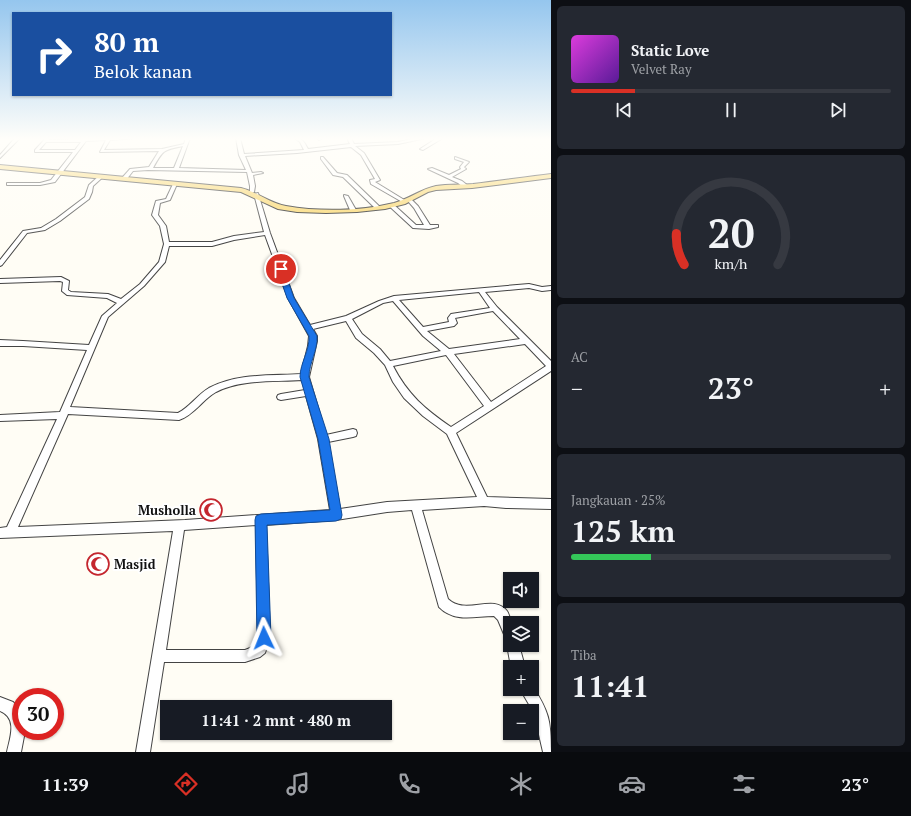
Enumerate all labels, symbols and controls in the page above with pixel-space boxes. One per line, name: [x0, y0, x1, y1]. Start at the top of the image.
text: 80 m: [94, 23, 159, 60]
icon: right: [28, 28, 80, 80]
text: Static Love: [631, 40, 709, 60]
text: Belok kanan: [94, 59, 192, 83]
text: Velvet Ray: [631, 60, 691, 78]
icon: previous: [613, 99, 635, 121]
icon: pause: [720, 99, 742, 121]
icon: next: [827, 99, 849, 121]
text: 20: [707, 205, 755, 260]
pin: [264, 252, 298, 286]
text: km/h: [715, 253, 748, 272]
icon: arrive: [270, 258, 292, 280]
text: AC: [571, 348, 588, 366]
text: 23°: [708, 368, 754, 408]
text: −: [571, 374, 583, 403]
text: +: [879, 374, 891, 403]
text: Jangkauan · 25%: [571, 491, 665, 509]
mosque icon: Musholla: [198, 497, 224, 523]
place label: Musholla: [138, 501, 197, 519]
text: 125 km: [571, 511, 675, 551]
mosque icon: Masjid: [85, 551, 111, 577]
place label: Masjid: [114, 555, 156, 573]
map controls: [503, 572, 539, 740]
button: sound: [503, 572, 539, 608]
button: layers: [503, 616, 539, 652]
position arrow: [243, 617, 285, 659]
text: Tiba: [571, 646, 597, 664]
button: +: [503, 660, 539, 696]
text: 11:41: [571, 666, 649, 706]
speed limit sign: 30: [12, 688, 64, 740]
button: −: [503, 704, 539, 740]
text: 11:41 · 2 mnt · 480 m: [201, 710, 351, 730]
icon: directions: [172, 770, 200, 798]
icon: music: [284, 770, 312, 798]
icon: phone: [395, 770, 423, 798]
icon: climate: [507, 770, 535, 798]
icon: car: [618, 770, 646, 798]
icon: filters: [730, 770, 758, 798]
text: 11:39: [42, 772, 89, 796]
text: 23°: [841, 772, 869, 796]

